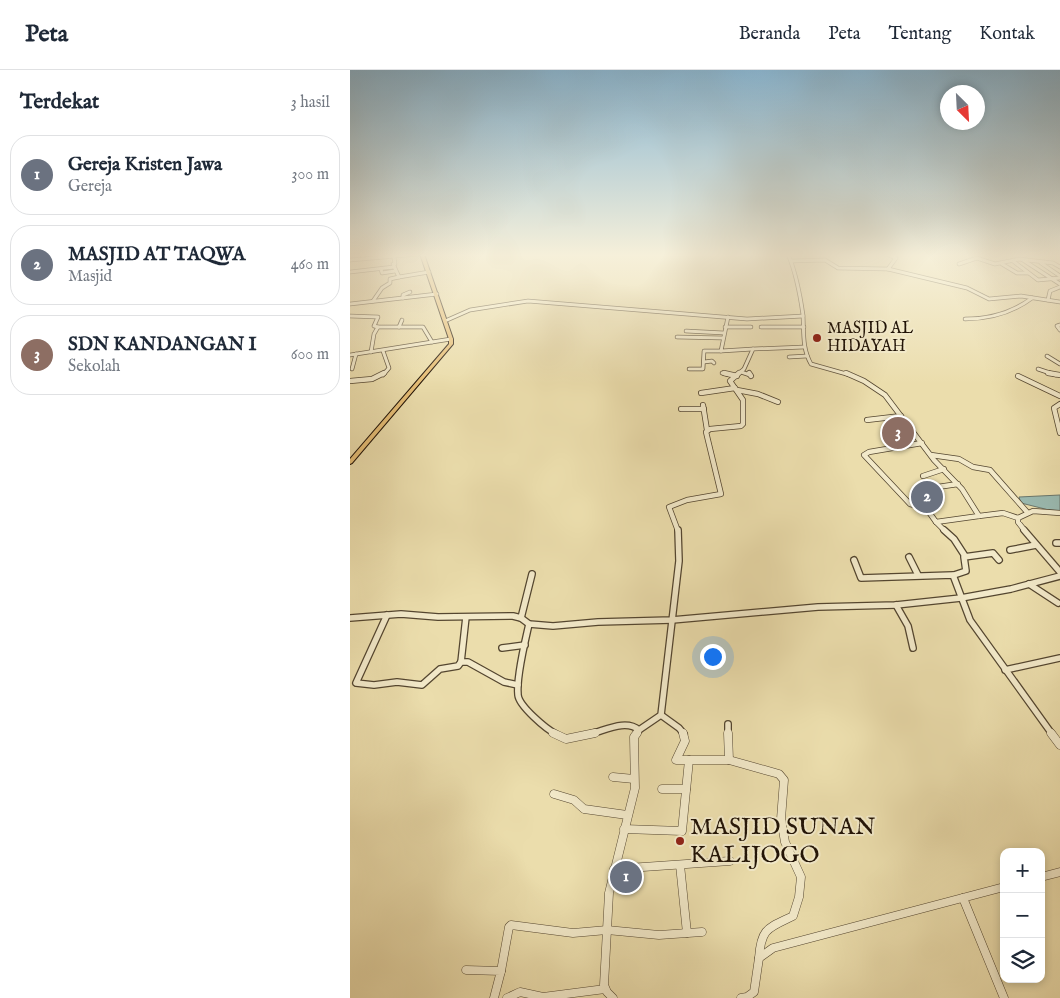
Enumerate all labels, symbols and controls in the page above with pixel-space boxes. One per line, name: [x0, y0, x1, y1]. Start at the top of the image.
text: Peta: [25, 19, 68, 50]
text: Beranda: [739, 23, 800, 46]
text: Peta: [828, 23, 861, 46]
text: Tentang: [889, 23, 951, 46]
text: Kontak: [979, 23, 1035, 46]
north arrow: [940, 85, 985, 130]
text: Terdekat: [20, 89, 99, 116]
text: 3 hasil: [291, 93, 330, 113]
text: Gereja Kristen Jawa: [68, 153, 222, 177]
text: 1: [34, 165, 40, 185]
text: 300 m: [291, 165, 329, 185]
text: Gereja: [68, 177, 112, 197]
text: MASJID AT TAQWA: [68, 243, 245, 267]
text: 2: [33, 255, 41, 275]
text: 460 m: [291, 255, 329, 275]
text: Masjid: [68, 267, 112, 287]
place label: MASJID AL HIDAYAH: [827, 319, 914, 357]
marker: MASJID AL HIDAYAH: [811, 332, 823, 344]
text: SDN KANDANGAN I: [68, 333, 257, 357]
text: 3: [34, 345, 40, 365]
text: 600 m: [291, 345, 329, 365]
text: Sekolah: [68, 357, 120, 377]
pin: 3: [882, 414, 914, 452]
pin: 2: [911, 478, 943, 516]
your location: [700, 644, 726, 670]
place label: MASJID SUNAN KALIJOGO: [690, 812, 876, 871]
marker: MASJID SUNAN KALIJOGO: [674, 835, 686, 847]
map controls: [1000, 848, 1045, 983]
button: +: [1000, 848, 1045, 893]
pin: 1: [610, 858, 642, 896]
button: −: [1000, 893, 1045, 938]
button: layers: [1000, 938, 1045, 983]

